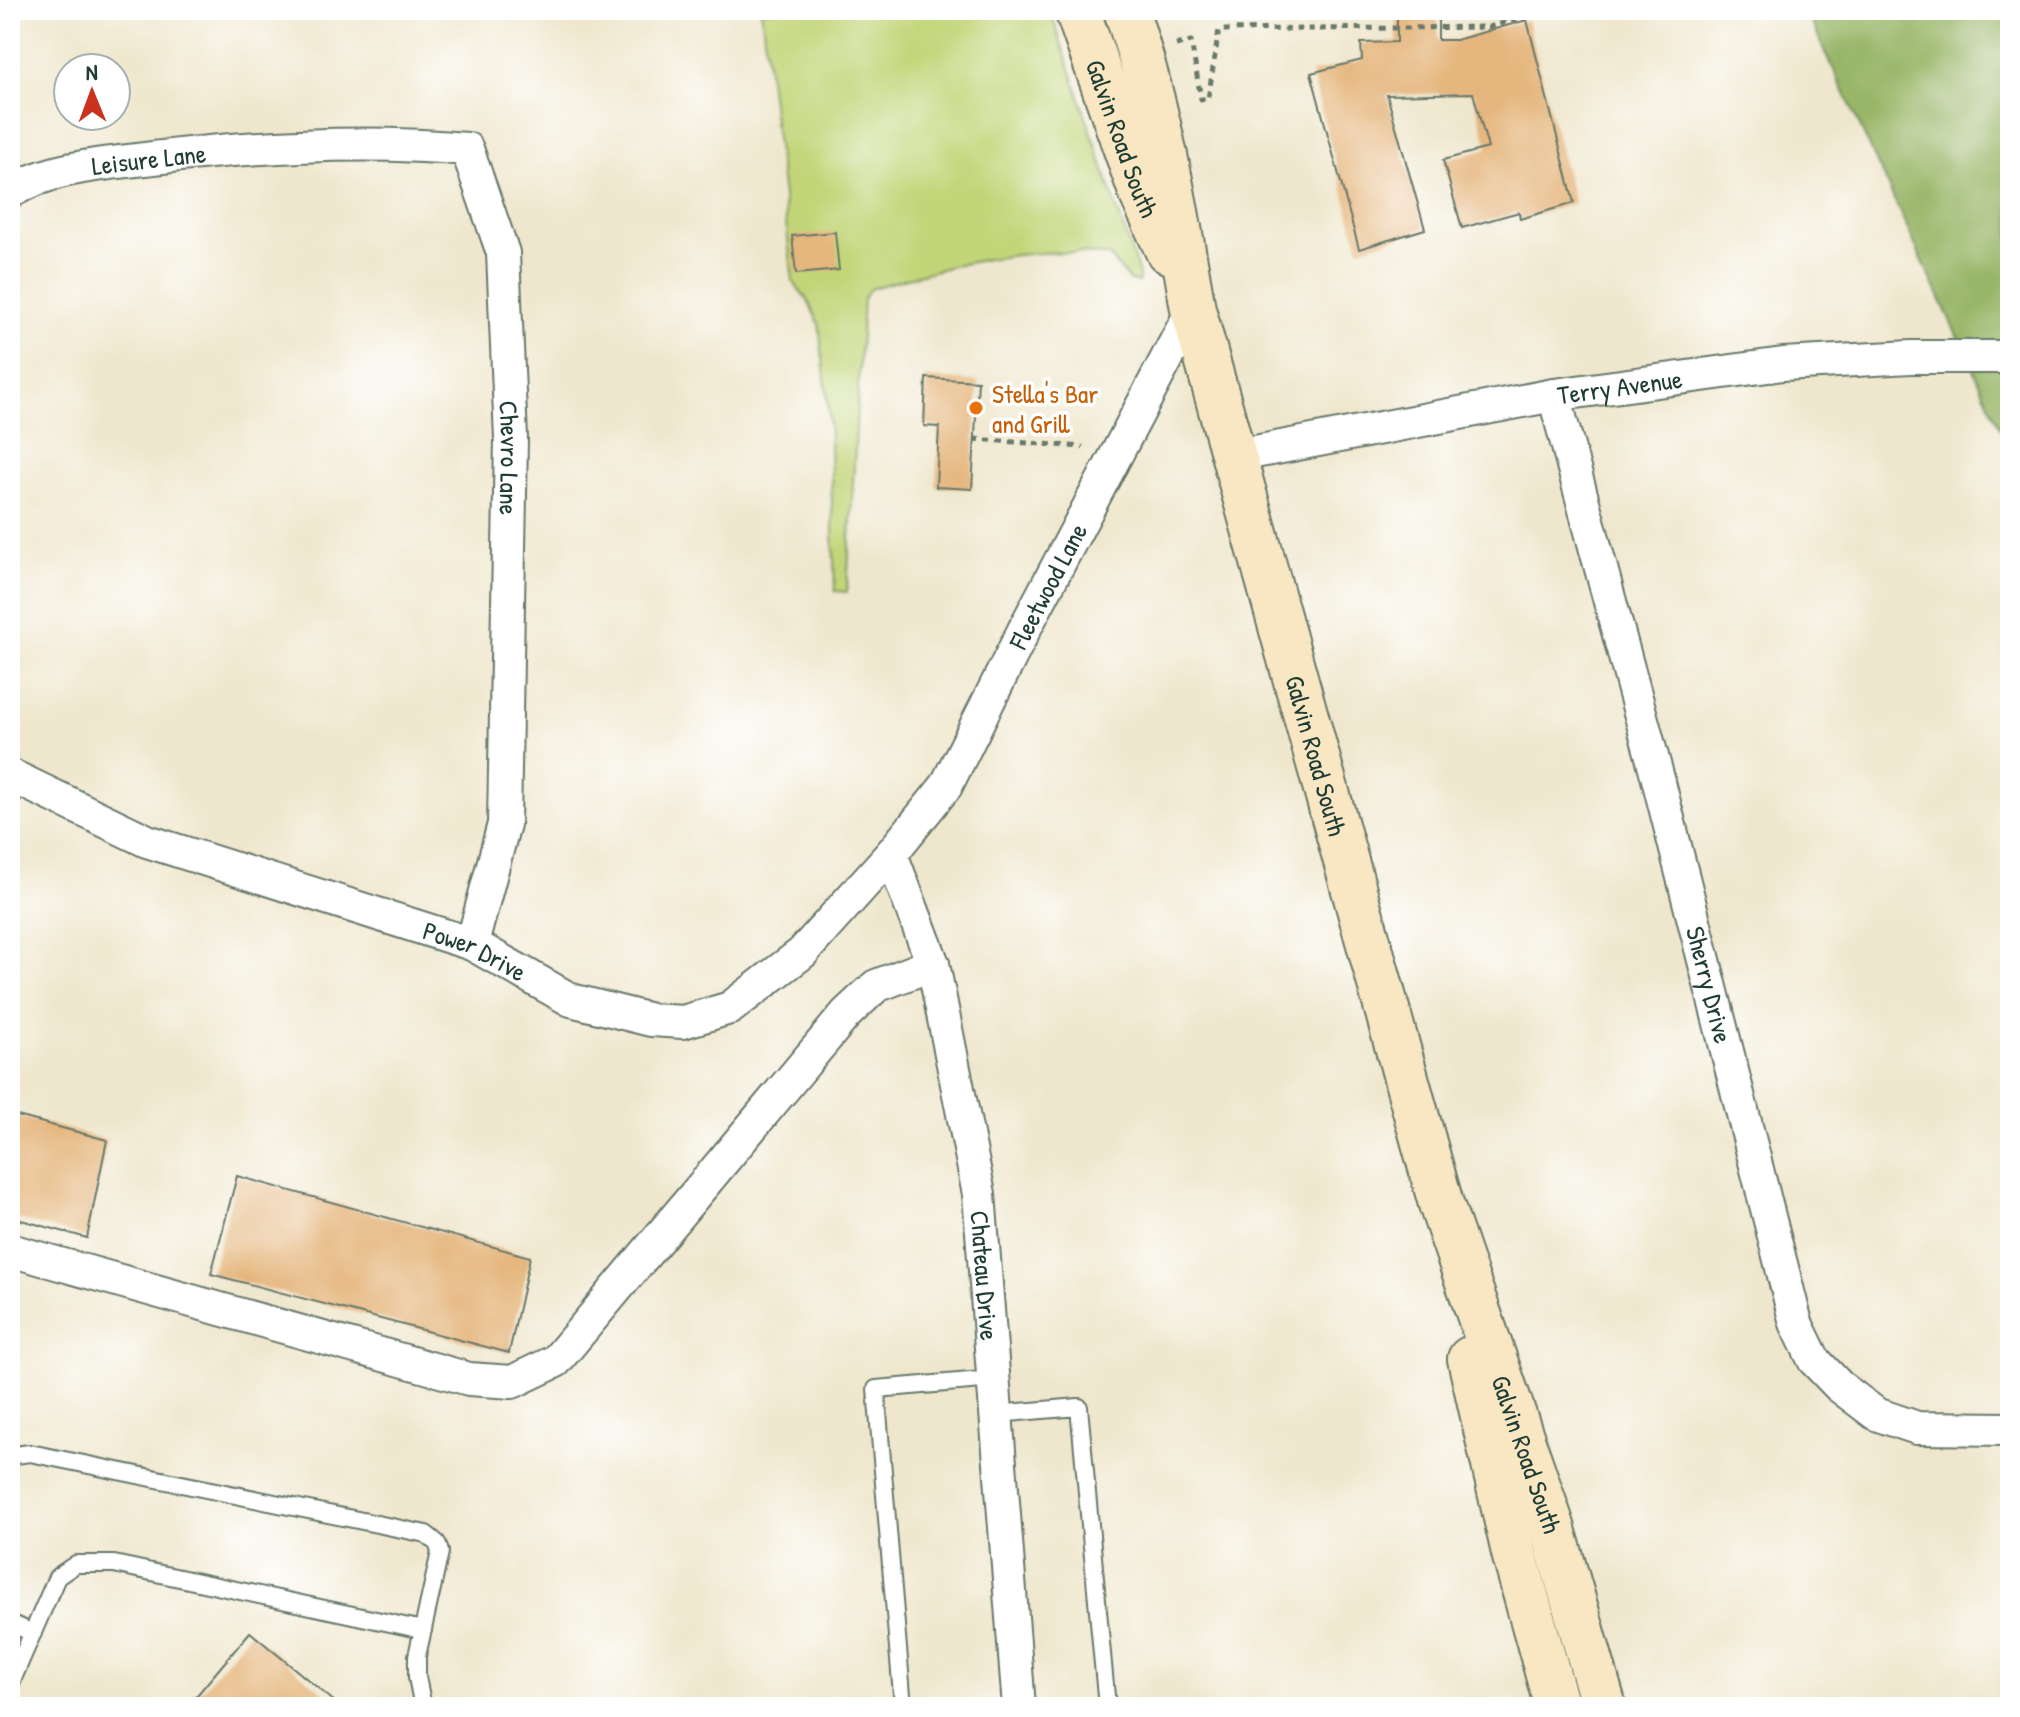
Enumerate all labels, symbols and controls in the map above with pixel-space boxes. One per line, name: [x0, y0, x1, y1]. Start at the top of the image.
north arrow: [52, 52, 132, 132]
street label: Galvin Road South: [1078, 55, 1168, 223]
text: N: [86, 57, 98, 87]
street label: Leisure Lane: [89, 135, 207, 183]
street label: Terry Avenue: [1555, 360, 1684, 412]
place label: Stella's Bar and Grill: [992, 376, 1098, 441]
marker: Stella's Bar and Grill: [967, 399, 985, 417]
street label: Chevro Lane: [492, 400, 529, 515]
street label: Fleetwood Lane: [1000, 517, 1095, 655]
street label: Galvin Road South: [1278, 671, 1356, 840]
street label: Power Drive: [419, 912, 533, 989]
street label: Sherry Drive: [1679, 923, 1742, 1047]
street label: Chateau Drive: [963, 1209, 1008, 1342]
street label: Galvin Road South: [1484, 1370, 1571, 1537]

